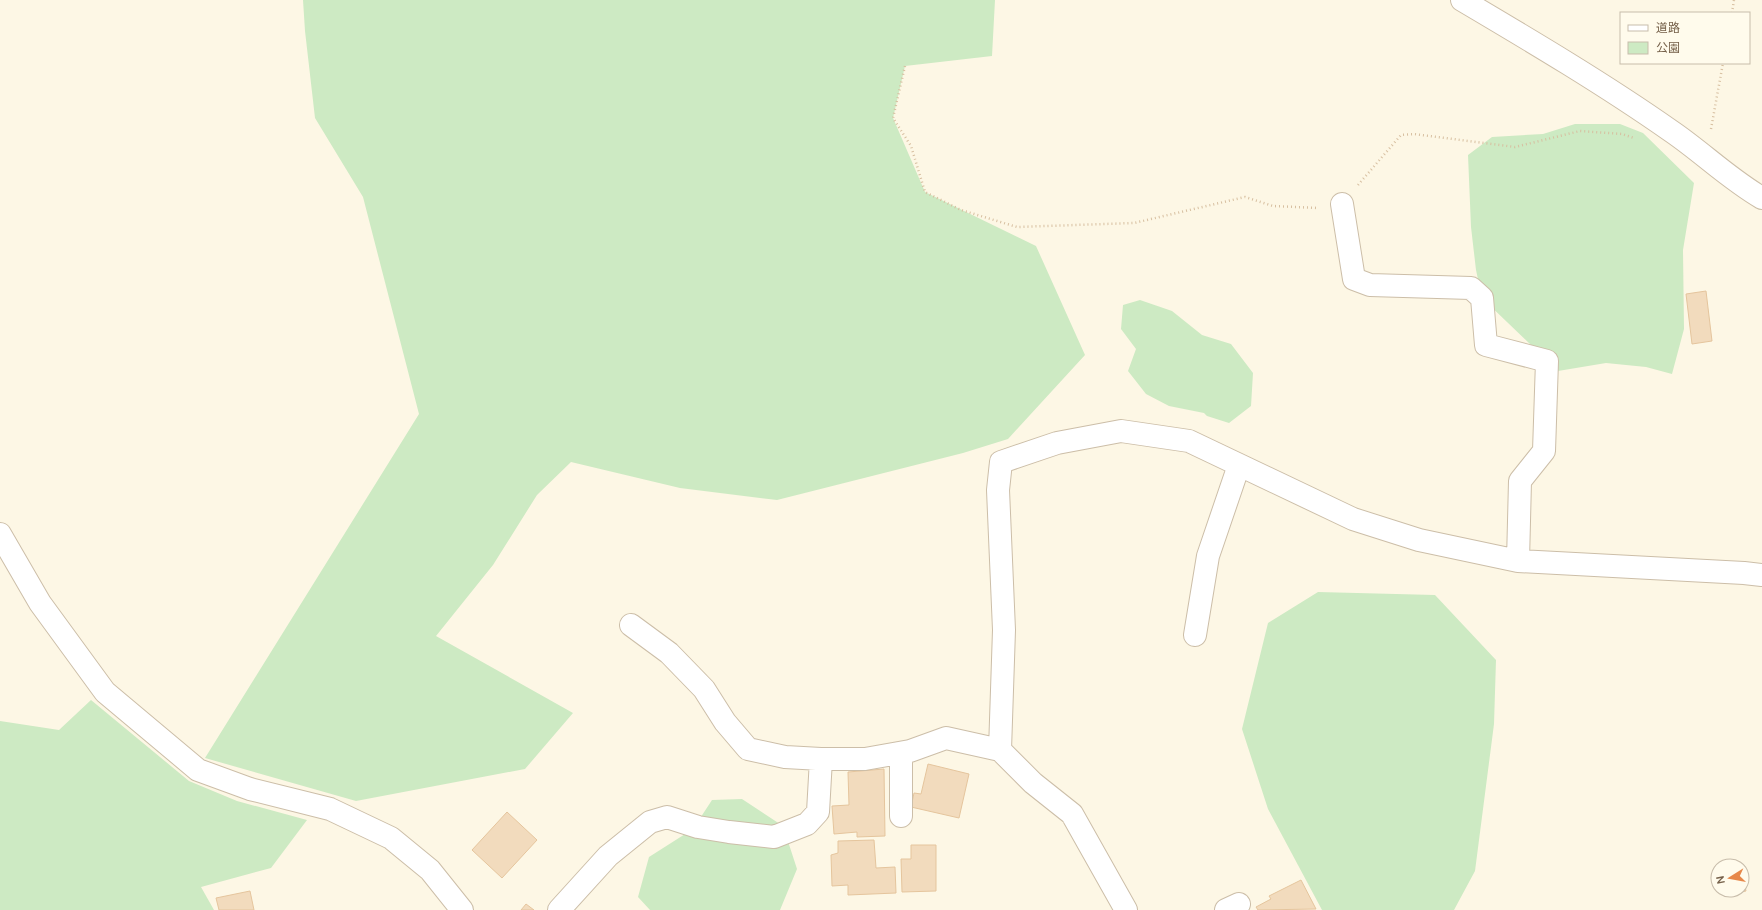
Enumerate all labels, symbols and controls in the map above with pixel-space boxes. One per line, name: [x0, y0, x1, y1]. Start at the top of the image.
legend: [1620, 12, 1750, 64]
text: 道路: [1656, 21, 1680, 34]
text: 公園: [1656, 41, 1680, 54]
north arrow: [1710, 858, 1750, 898]
text: N: [1714, 875, 1727, 885]

